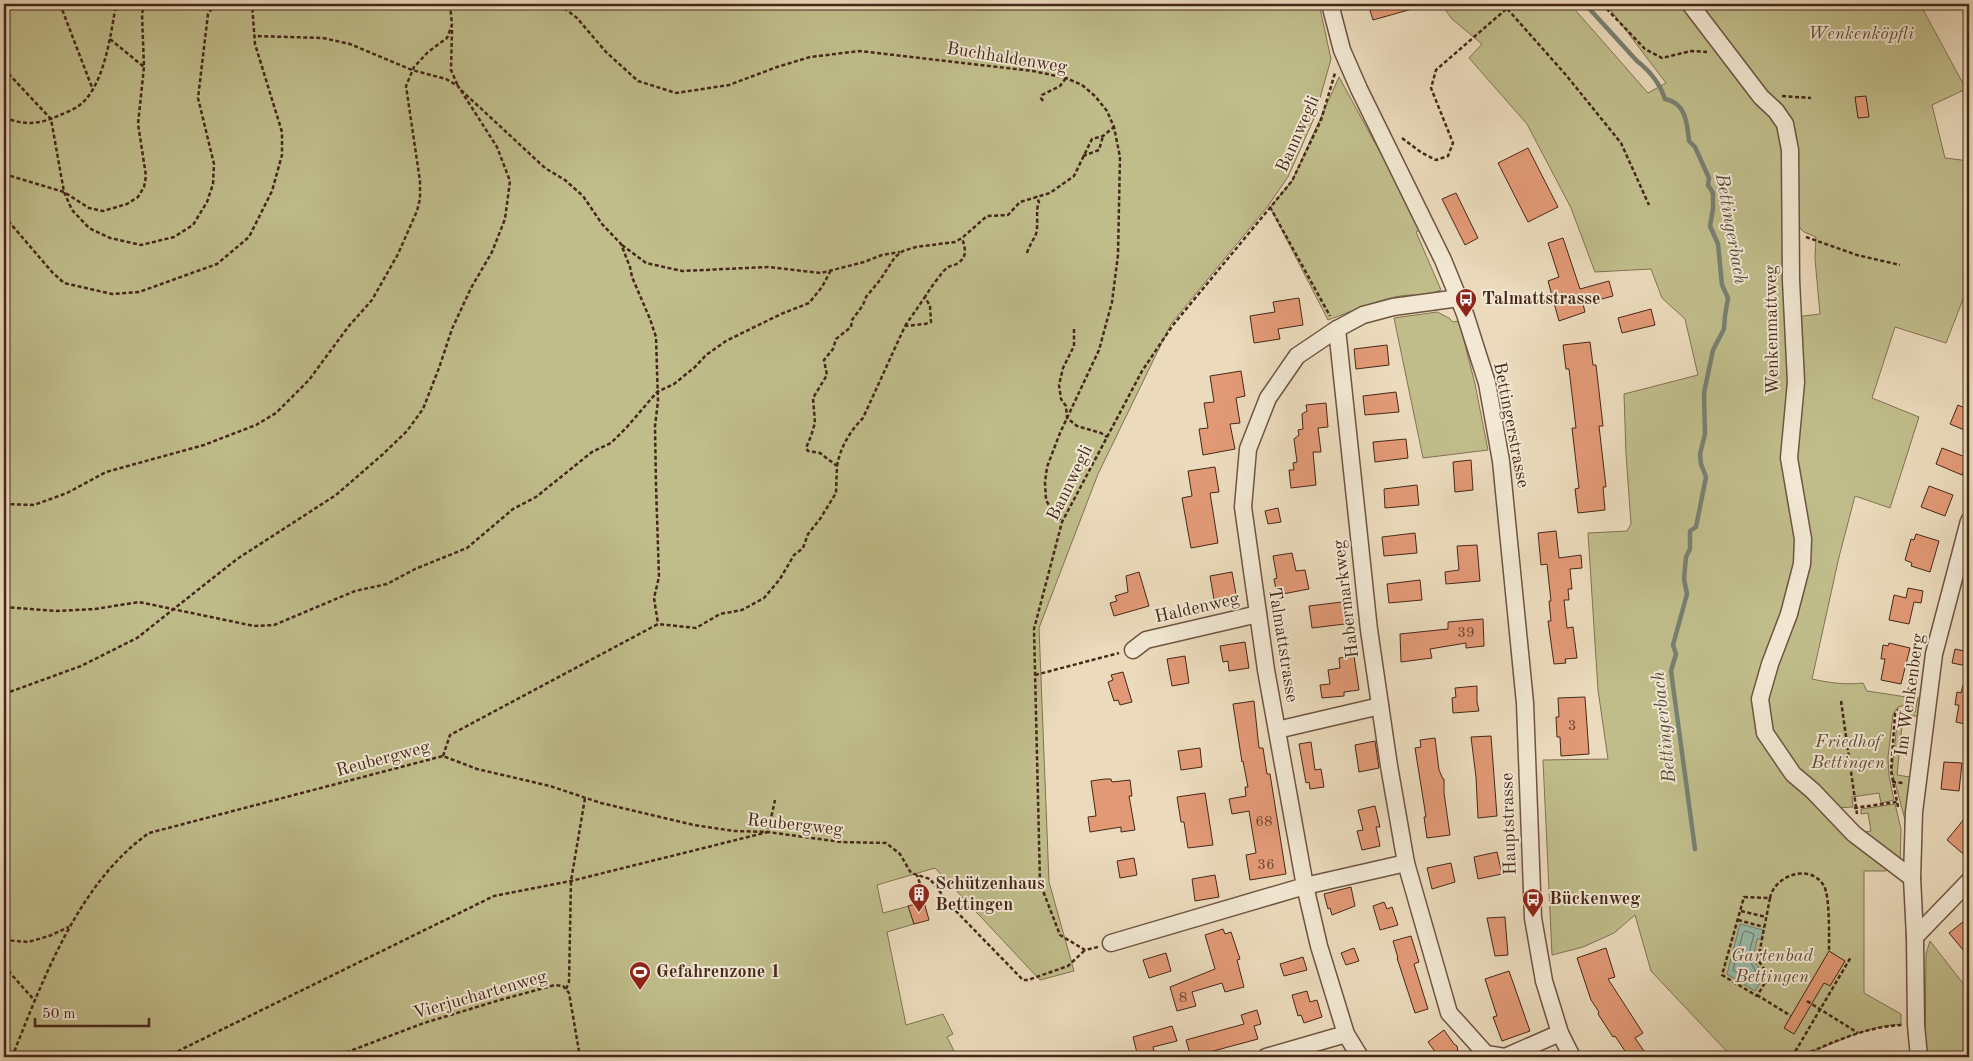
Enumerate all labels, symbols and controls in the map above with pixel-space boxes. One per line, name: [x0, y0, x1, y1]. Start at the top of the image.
park label: Wenkenköpfli: [1808, 25, 1914, 43]
street label: Buchhaldenweg: [945, 40, 1069, 76]
street label: Bannwegli: [1273, 93, 1323, 175]
water label: Bettingerbach: [1711, 171, 1749, 286]
street label: Wenkenmattweg: [1762, 265, 1782, 395]
bus stop icon: Talmattstrasse: [1454, 287, 1478, 318]
place label: Talmattstrasse: [1482, 290, 1601, 308]
street label: Bettingerstrasse: [1490, 361, 1532, 489]
street label: Bannwegli: [1044, 442, 1096, 524]
street label: Habermarkweg: [1330, 539, 1362, 659]
street label: Talmattstrasse: [1265, 586, 1301, 704]
street label: Haldenweg: [1153, 589, 1241, 626]
house number: 39: [1457, 626, 1475, 641]
street label: Im Wenkenberg: [1892, 632, 1928, 758]
water label: Bettingerbach: [1650, 670, 1680, 785]
house number: 3: [1568, 719, 1576, 734]
park label: Friedhof Bettingen: [1810, 733, 1885, 772]
street label: Reubergweg: [334, 738, 432, 780]
street label: Hauptstrasse: [1498, 772, 1520, 876]
street label: Reubergweg: [746, 811, 844, 839]
house number: 68: [1255, 815, 1273, 830]
house number: 36: [1257, 858, 1275, 873]
place label: Schützenhaus Bettingen: [935, 875, 1045, 914]
building icon: Schützenhaus Bettingen: [907, 882, 931, 913]
bus stop icon: Bückenweg: [1521, 887, 1545, 918]
place label: Bückenweg: [1549, 890, 1640, 908]
park label: Gartenbad Bettingen: [1731, 947, 1813, 986]
sports icon: Gefahrenzone 1: [628, 960, 652, 991]
place label: Gefahrenzone 1: [656, 963, 781, 981]
street label: Vierjuchartenweg: [411, 967, 549, 1023]
house number: 8: [1179, 991, 1187, 1006]
scale bar: [35, 996, 149, 1028]
text: 50 m: [42, 1007, 76, 1022]

